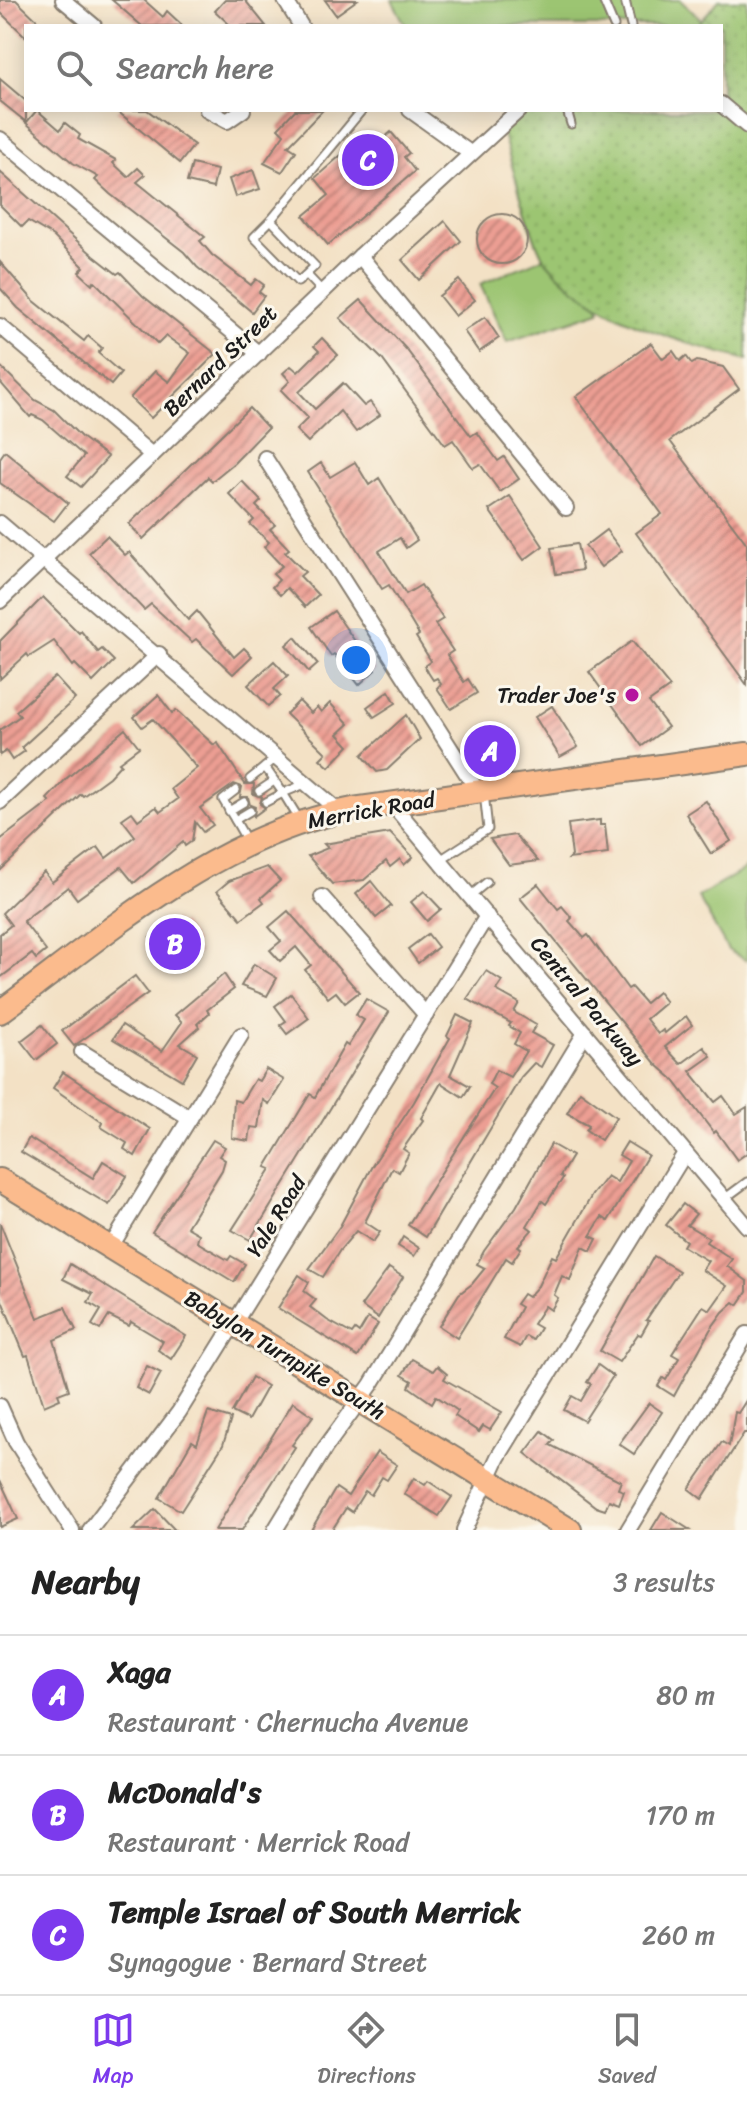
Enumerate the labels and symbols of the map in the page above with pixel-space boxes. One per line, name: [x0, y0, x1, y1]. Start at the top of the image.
pin: C: [342, 130, 394, 190]
street label: Bernard Street: [153, 295, 287, 426]
your location: [336, 640, 376, 680]
place label: Trader Joe's: [497, 676, 617, 715]
marker: Trader Joe's: [623, 686, 641, 704]
pin: A: [464, 721, 516, 781]
street label: Merrick Road: [304, 779, 439, 840]
pin: B: [149, 914, 201, 974]
street label: Central Parkway: [520, 927, 654, 1076]
street label: Yale Road: [235, 1166, 317, 1265]
street label: Babylon Turnpike South: [176, 1279, 394, 1431]

